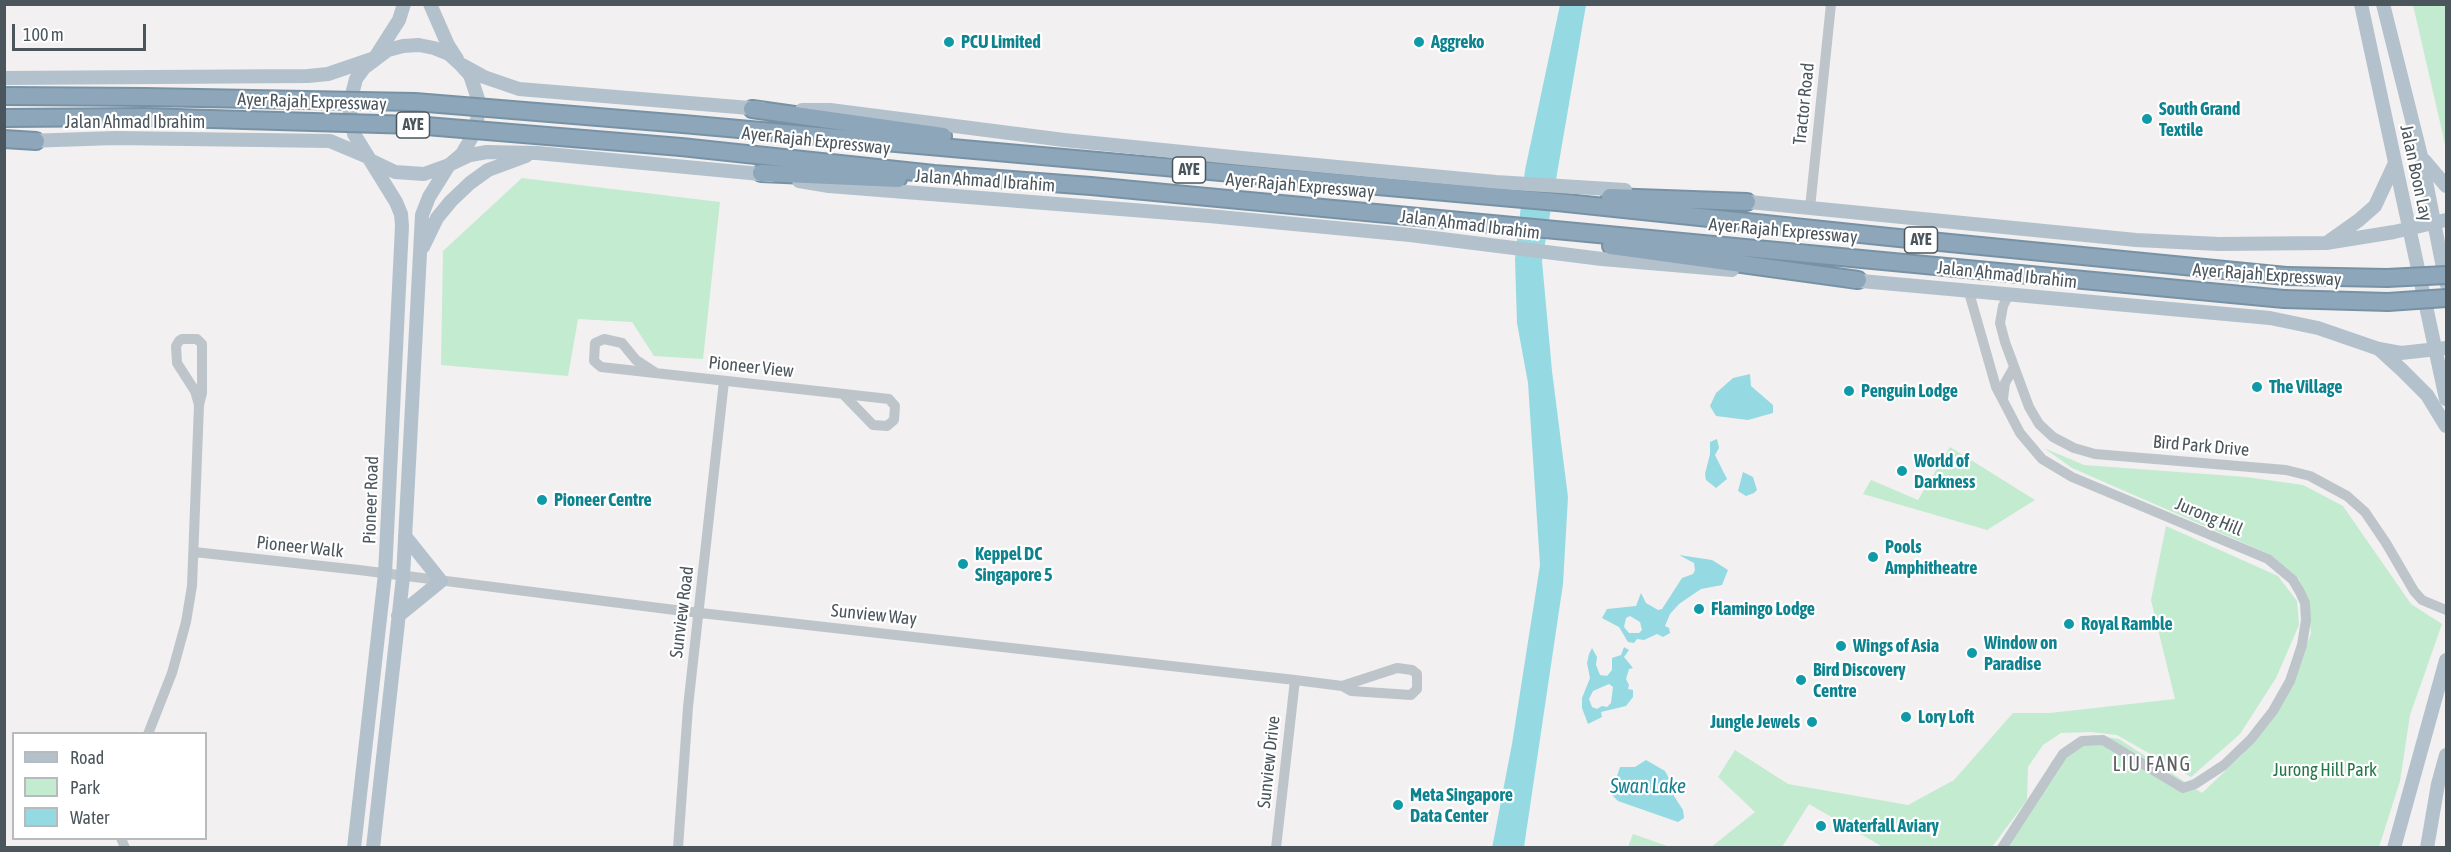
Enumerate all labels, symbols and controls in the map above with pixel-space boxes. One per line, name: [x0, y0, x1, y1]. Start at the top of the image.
scale bar: [15, 12, 148, 50]
text: 100 m: [23, 24, 64, 45]
place label: PCU Limited: [961, 31, 1041, 53]
place label: Aggreko: [1431, 31, 1484, 53]
marker: PCU Limited: [942, 35, 956, 49]
marker: Aggreko: [1412, 35, 1426, 49]
street label: Tractor Road: [1789, 62, 1819, 146]
street label: Ayer Rajah Expressway: [237, 89, 387, 115]
place label: South Grand Textile: [2159, 98, 2240, 140]
street label: Jalan Ahmad Ibrahim: [65, 111, 205, 133]
road number: AYE: [396, 112, 430, 138]
marker: South Grand Textile: [2140, 112, 2154, 126]
street label: Ayer Rajah Expressway: [741, 122, 891, 160]
street label: Jalan Boon Lay: [2395, 123, 2437, 223]
road number: AYE: [1172, 157, 1206, 183]
street label: Jalan Ahmad Ibrahim: [914, 165, 1056, 197]
street label: Ayer Rajah Expressway: [1225, 169, 1375, 203]
street label: Jalan Ahmad Ibrahim: [1399, 206, 1541, 244]
street label: Ayer Rajah Expressway: [1708, 214, 1858, 248]
road number: AYE: [1904, 227, 1938, 253]
street label: Jalan Ahmad Ibrahim: [1936, 257, 2078, 293]
street label: Ayer Rajah Expressway: [2192, 259, 2342, 291]
street label: Pioneer View: [707, 352, 795, 382]
place label: The Village: [2269, 376, 2342, 398]
place label: Penguin Lodge: [1861, 380, 1958, 402]
marker: The Village: [2250, 380, 2264, 394]
marker: Penguin Lodge: [1842, 384, 1856, 398]
street label: Bird Park Drive: [2152, 431, 2250, 461]
place label: World of Darkness: [1914, 450, 1975, 492]
street label: Pioneer Road: [359, 456, 383, 544]
marker: World of Darkness: [1895, 464, 1909, 478]
place label: Pioneer Centre: [554, 489, 652, 511]
marker: Pioneer Centre: [535, 493, 549, 507]
street label: Jurong Hill: [2172, 493, 2246, 541]
street label: Pioneer Walk: [255, 532, 345, 562]
place label: Pools Amphitheatre: [1885, 536, 1977, 578]
place label: Keppel DC Singapore 5: [975, 543, 1053, 586]
marker: Pools Amphitheatre: [1866, 550, 1880, 564]
marker: Keppel DC Singapore 5: [956, 557, 970, 571]
street label: Sunview Road: [666, 565, 698, 659]
place label: Flamingo Lodge: [1711, 598, 1815, 620]
street label: Sunview Way: [830, 600, 918, 630]
marker: Flamingo Lodge: [1692, 602, 1706, 616]
place label: Royal Ramble: [2081, 613, 2173, 635]
marker: Royal Ramble: [2062, 617, 2076, 631]
place label: Window on Paradise: [1984, 632, 2057, 674]
place label: Wings of Asia: [1853, 635, 1939, 657]
marker: Wings of Asia: [1834, 639, 1848, 653]
marker: Window on Paradise: [1965, 646, 1979, 660]
place label: Bird Discovery Centre: [1813, 659, 1906, 702]
marker: Bird Discovery Centre: [1794, 673, 1808, 687]
place label: Lory Loft: [1918, 706, 1974, 728]
marker: Lory Loft: [1899, 710, 1913, 724]
place label: Jungle Jewels: [1710, 711, 1800, 733]
street label: Sunview Drive: [1253, 715, 1285, 809]
marker: Jungle Jewels: [1805, 715, 1819, 729]
legend: [12, 732, 207, 840]
text: Road: [70, 747, 104, 768]
district label: LIU FANG: [2112, 753, 2192, 777]
park label: Jurong Hill Park: [2273, 759, 2377, 781]
water label: Swan Lake: [1610, 775, 1686, 799]
text: Park: [70, 777, 100, 798]
place label: Meta Singapore Data Center: [1410, 784, 1513, 826]
marker: Meta Singapore Data Center: [1391, 798, 1405, 812]
text: Water: [70, 807, 109, 828]
place label: Waterfall Aviary: [1833, 815, 1939, 837]
marker: Waterfall Aviary: [1814, 819, 1828, 833]

